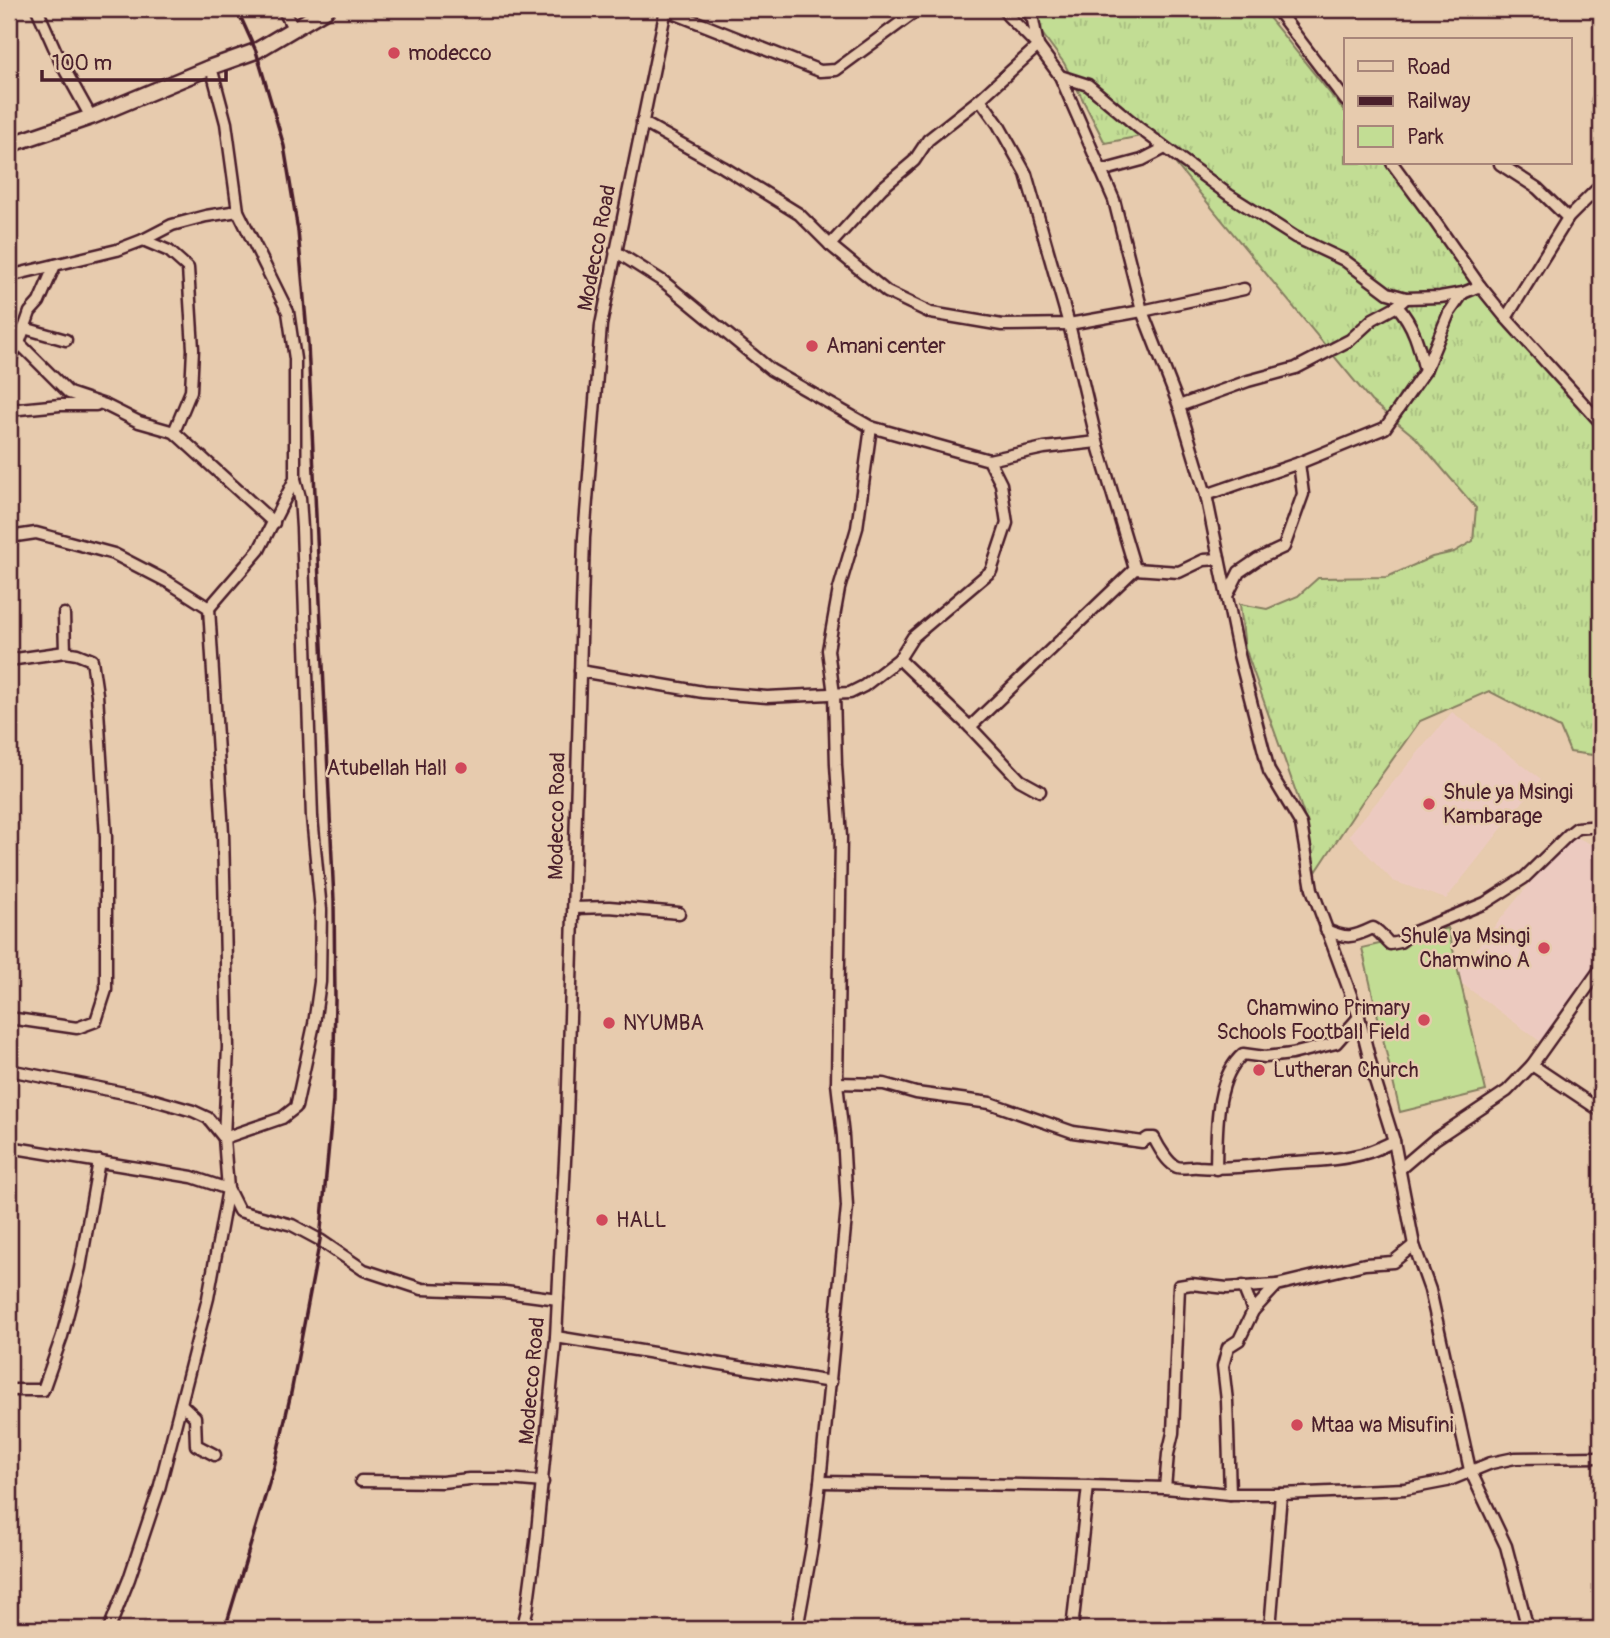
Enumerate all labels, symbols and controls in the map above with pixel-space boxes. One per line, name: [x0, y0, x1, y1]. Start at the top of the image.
scale bar: [42, 38, 226, 82]
legend: [1344, 38, 1572, 164]
place label: modecco: [408, 40, 491, 67]
marker: modecco: [386, 45, 402, 61]
text: 100 m: [52, 50, 112, 77]
text: Road: [1407, 54, 1451, 81]
text: Railway: [1407, 88, 1471, 115]
text: Park: [1407, 124, 1444, 151]
street label: Modecco Road: [572, 183, 622, 313]
place label: Amani center: [826, 333, 946, 360]
marker: Amani center: [804, 338, 820, 354]
street label: Modecco Road: [542, 752, 572, 880]
place label: Atubellah Hall: [326, 755, 447, 782]
marker: Atubellah Hall: [453, 760, 469, 776]
place label: Shule ya Msingi Kambarage: [1443, 779, 1573, 830]
marker: Shule ya Msingi Kambarage: [1421, 796, 1437, 812]
place label: Shule ya Msingi Chamwino A: [1400, 923, 1530, 974]
marker: Shule ya Msingi Chamwino A: [1536, 940, 1552, 956]
place label: Chamwino Primary Schools Football Field: [1216, 995, 1410, 1046]
place label: NYUMBA: [623, 1010, 704, 1037]
marker: Chamwino Primary Schools Football Field: [1416, 1012, 1432, 1028]
marker: NYUMBA: [601, 1015, 617, 1031]
place label: Lutheran Church: [1273, 1057, 1419, 1084]
marker: Lutheran Church: [1251, 1062, 1267, 1078]
place label: HALL: [616, 1207, 667, 1234]
marker: HALL: [594, 1212, 610, 1228]
street label: Modecco Road: [513, 1316, 551, 1446]
place label: Mtaa wa Misufini: [1311, 1412, 1454, 1439]
marker: Mtaa wa Misufini: [1289, 1417, 1305, 1433]

